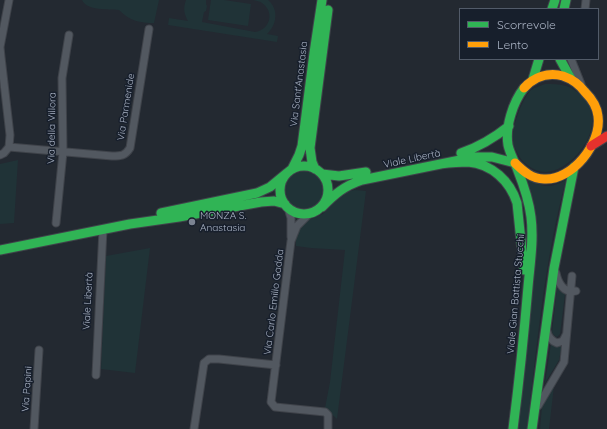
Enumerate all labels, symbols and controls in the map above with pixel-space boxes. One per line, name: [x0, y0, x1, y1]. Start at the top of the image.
legend: [459, 8, 599, 60]
text: Scorrevole: [497, 17, 556, 32]
text: Lento: [497, 37, 528, 52]
street label: Via Sant'Anastasia: [288, 41, 310, 127]
street label: Via Parmenide: [115, 73, 137, 141]
street label: Via della Villora: [45, 92, 59, 164]
street label: Viale Libertà: [382, 147, 442, 171]
place label: MONZA S. Anastasia: [200, 210, 246, 234]
marker: MONZA S. Anastasia: [187, 217, 197, 227]
street label: Viale Gian Battista Stucchi: [505, 234, 527, 354]
street label: Via Carlo Emilio Gadda: [262, 248, 286, 356]
street label: Viale Libertà: [80, 272, 96, 330]
street label: Via Papini: [19, 366, 35, 412]

